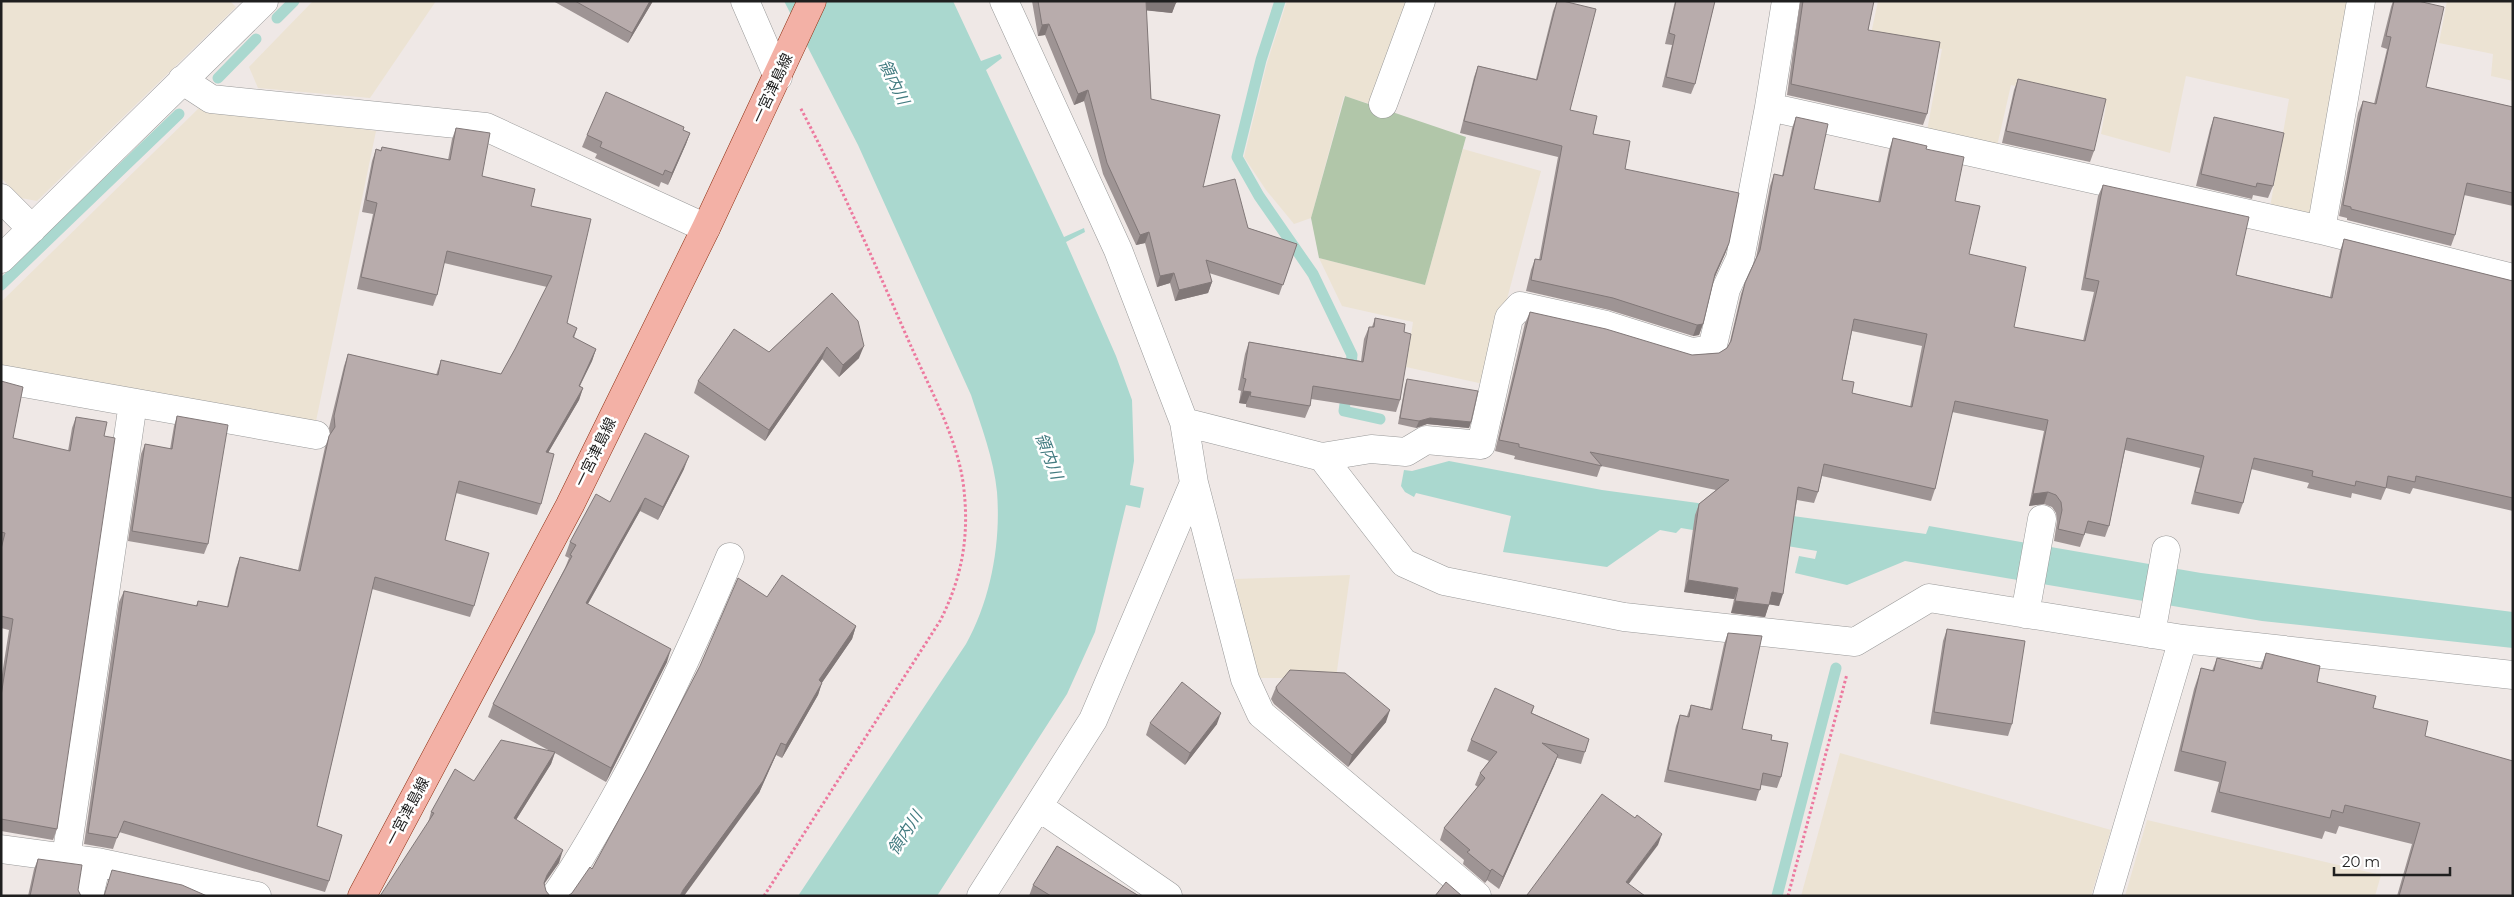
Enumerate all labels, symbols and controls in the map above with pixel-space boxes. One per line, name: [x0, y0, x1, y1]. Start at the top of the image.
street label: 一宮津島線: [748, 50, 796, 126]
water label: 領内川: [875, 56, 914, 110]
street label: 一宮津島線: [570, 414, 620, 490]
water label: 領内川: [1032, 430, 1067, 484]
street label: 一宮津島線: [381, 773, 433, 849]
water label: 領内川: [884, 806, 927, 858]
scale bar: [2334, 844, 2450, 876]
text: 20 m: [2342, 852, 2380, 871]

